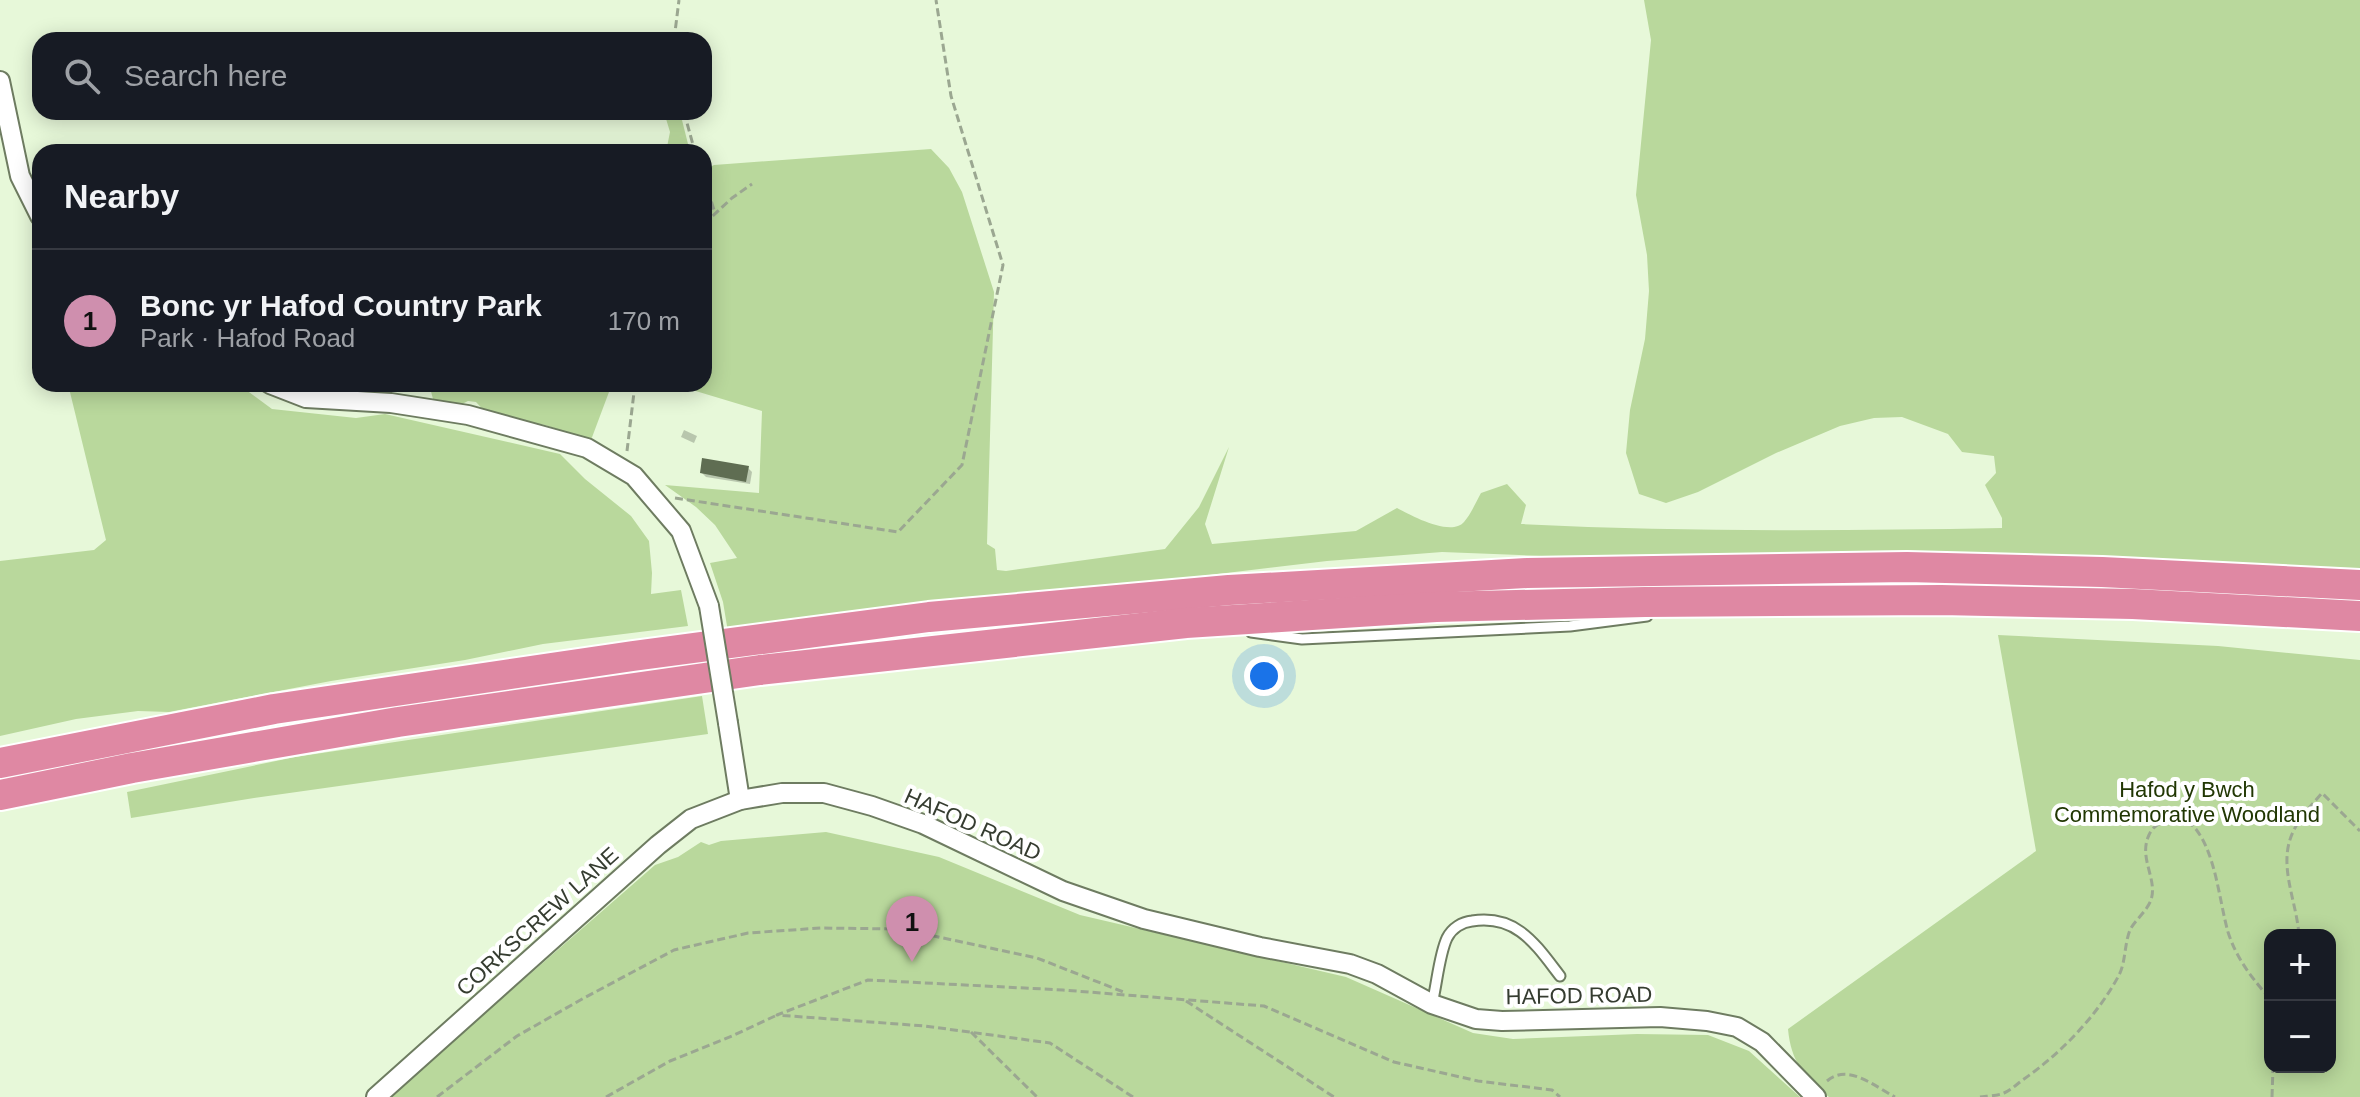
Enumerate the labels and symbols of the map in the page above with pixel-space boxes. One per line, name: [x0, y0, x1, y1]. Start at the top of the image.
your location: [1244, 656, 1284, 696]
park label: Hafod y Bwch Commemorative Woodland: [2054, 777, 2320, 827]
street label: HAFOD ROAD: [901, 783, 1045, 866]
street label: CORKSCREW LANE: [451, 842, 623, 1001]
pin: 1: [886, 896, 938, 962]
street label: HAFOD ROAD: [1505, 982, 1653, 1009]

